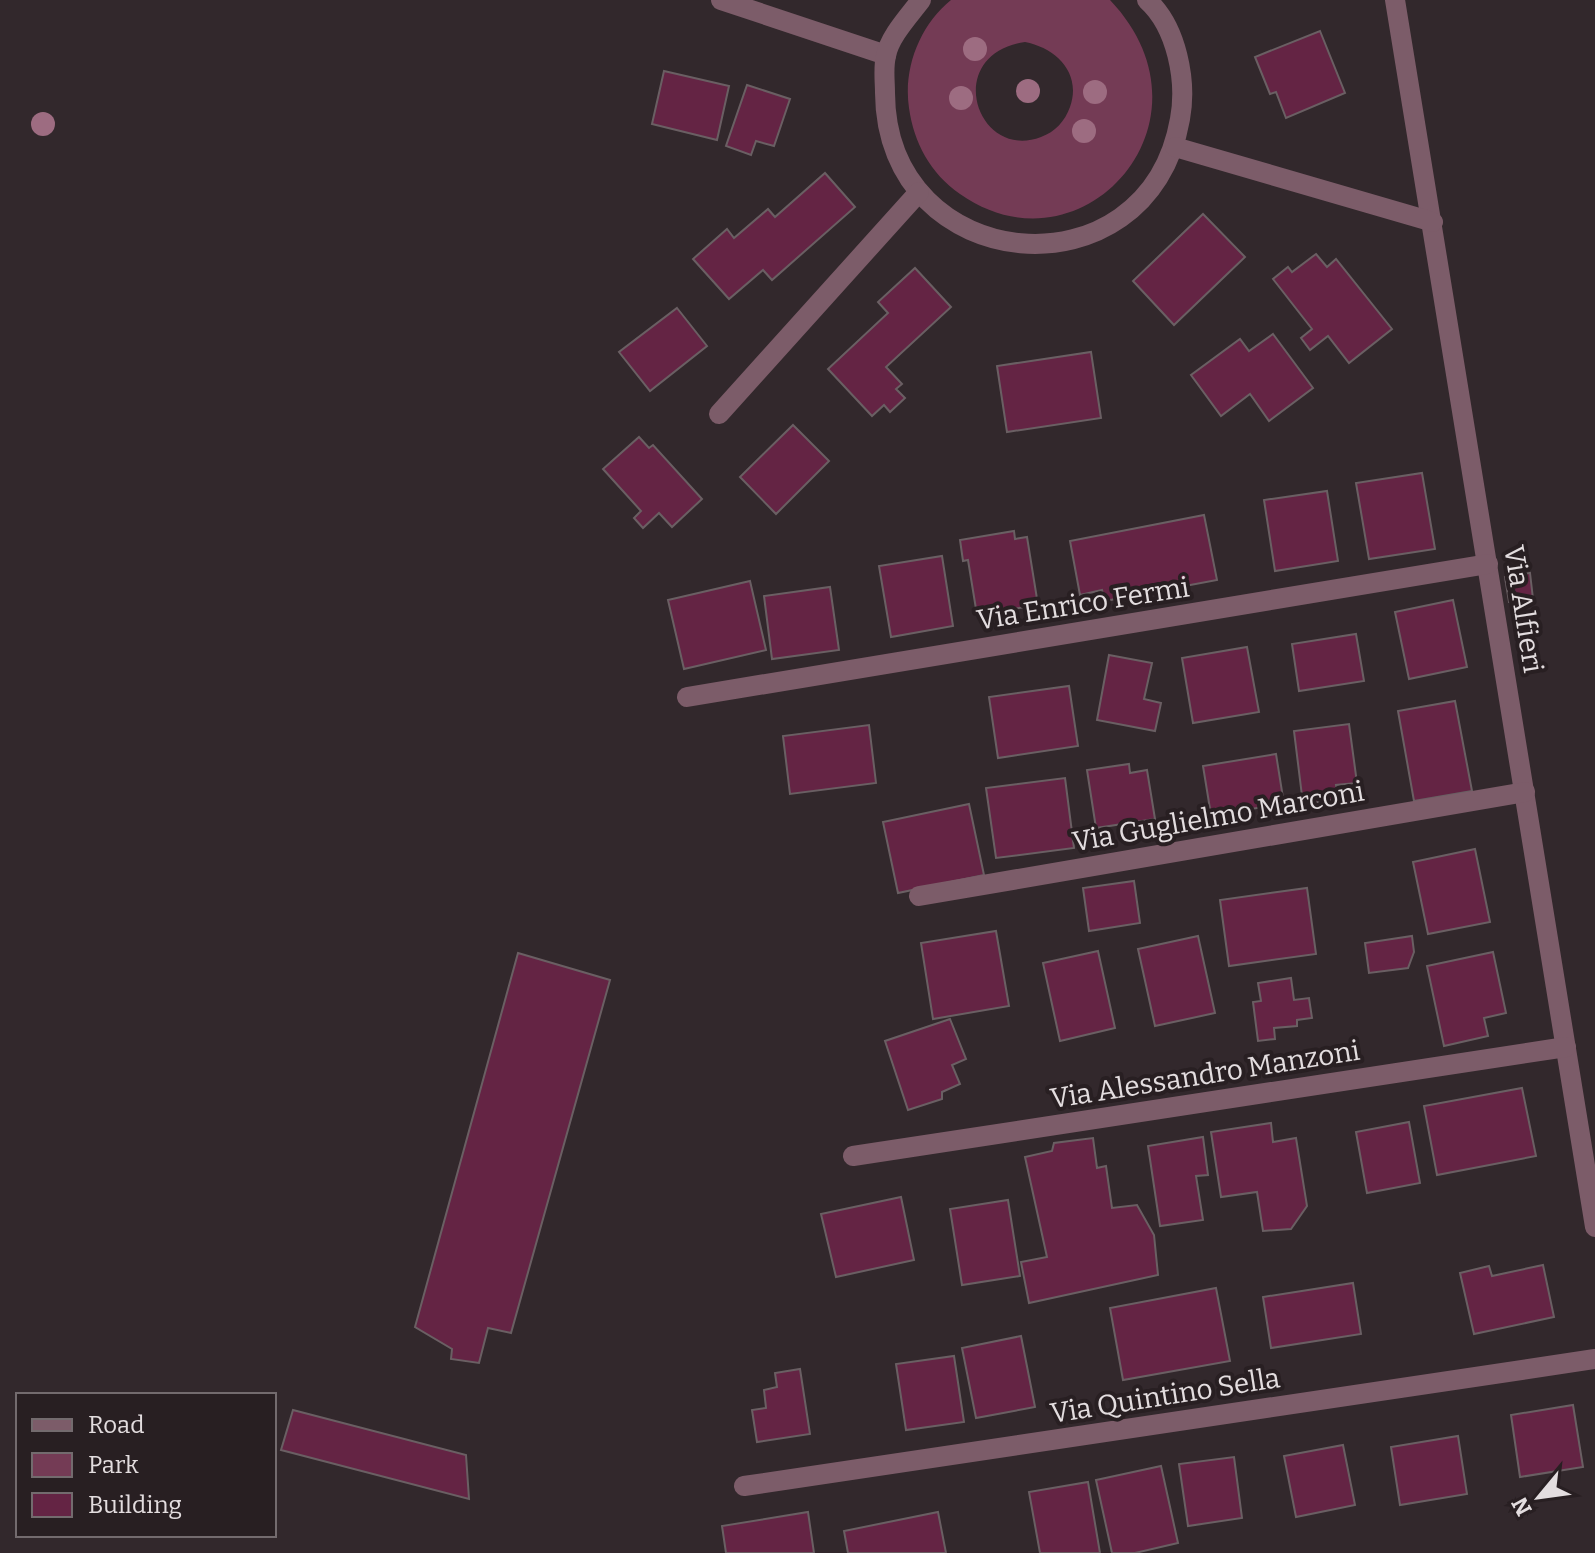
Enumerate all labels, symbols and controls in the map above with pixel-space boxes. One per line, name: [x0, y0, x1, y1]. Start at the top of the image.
street label: Via Alfieri: [1497, 543, 1550, 675]
street label: Via Enrico Fermi: [975, 570, 1192, 637]
street label: Via Guglielmo Marconi: [1070, 775, 1367, 858]
street label: Via Alessandro Manzoni: [1048, 1034, 1362, 1115]
street label: Via Quintino Sella: [1048, 1361, 1282, 1430]
legend: [16, 1393, 276, 1537]
text: Road: [88, 1411, 144, 1439]
text: Park: [88, 1451, 139, 1479]
north arrow: [1499, 1457, 1579, 1537]
text: Building: [88, 1491, 182, 1519]
text: N: [1506, 1492, 1538, 1520]

